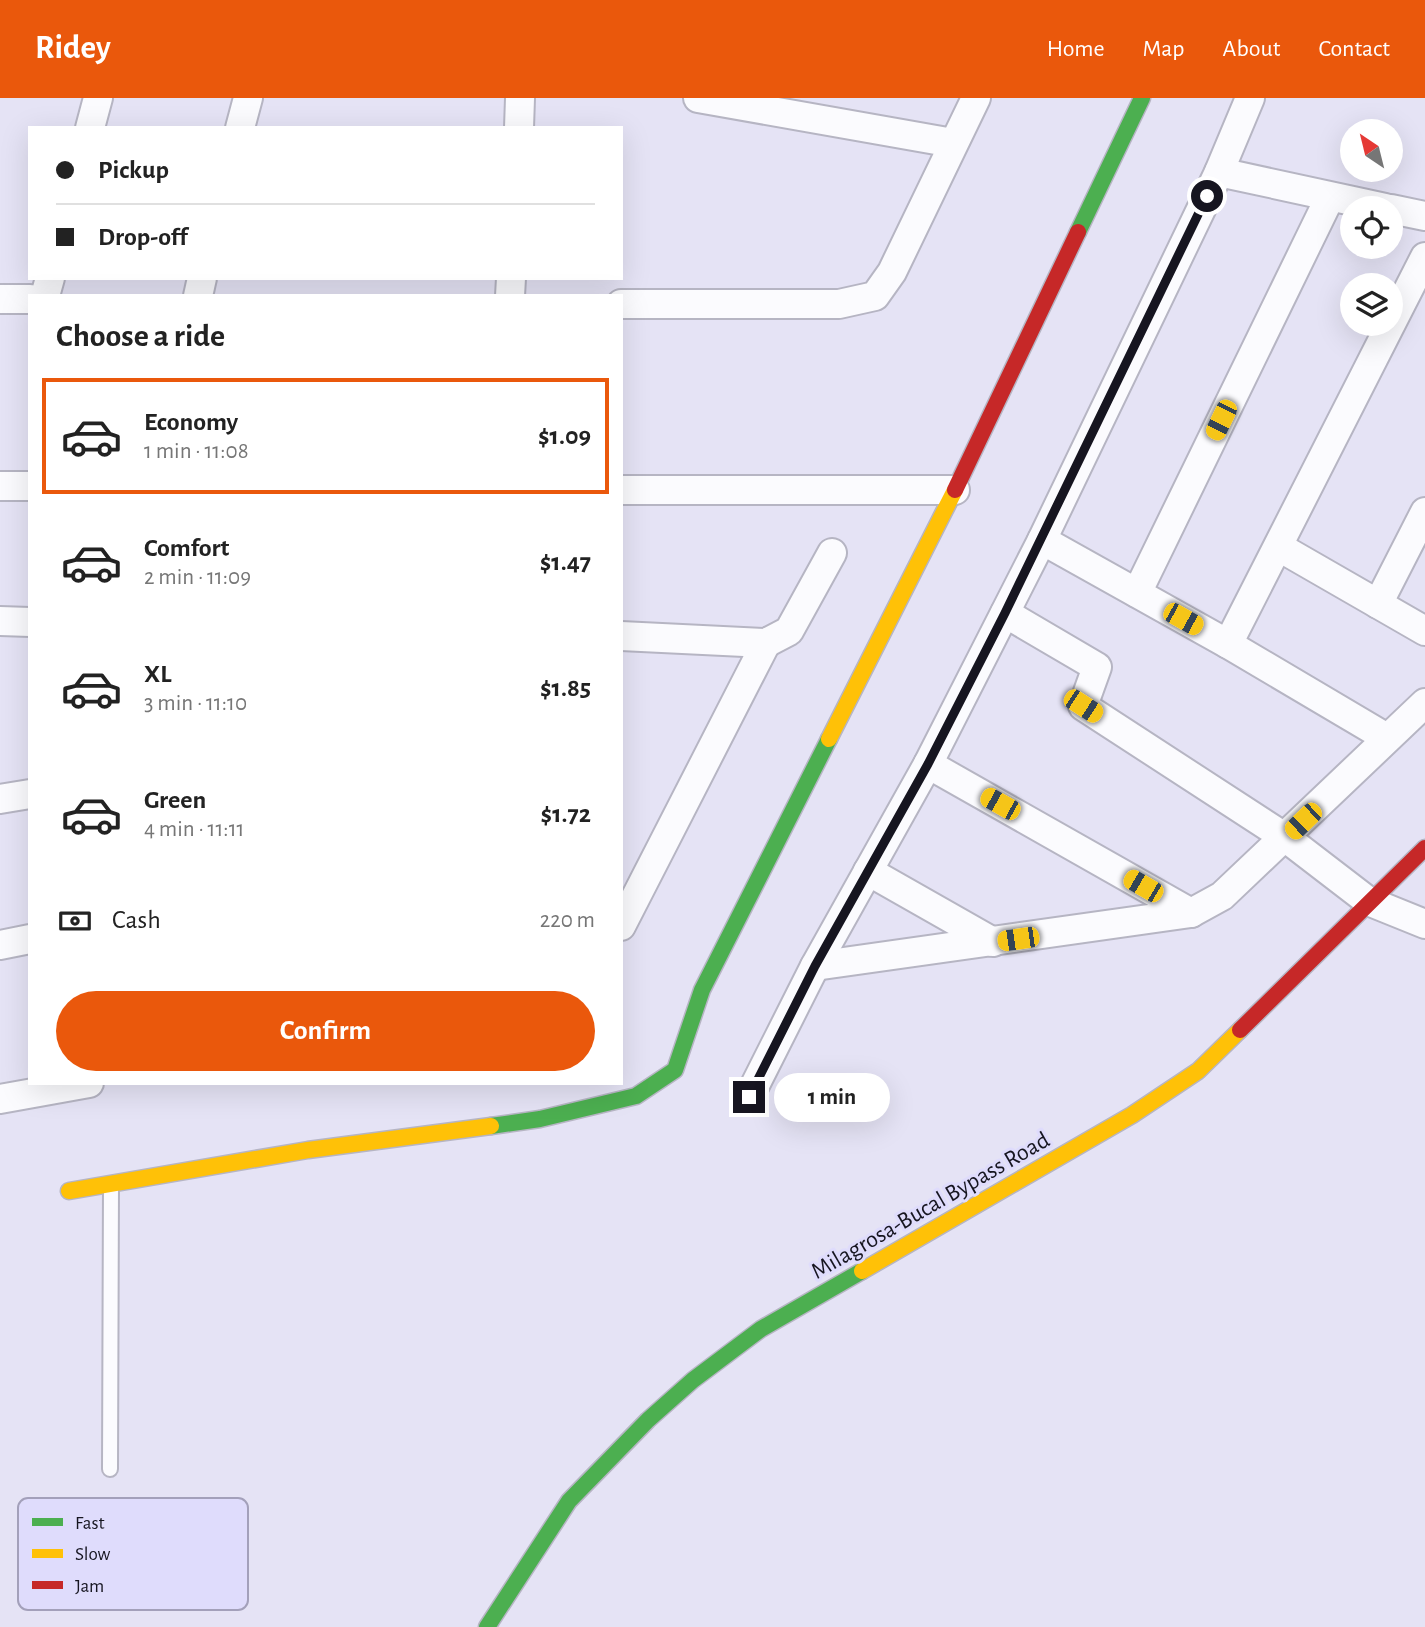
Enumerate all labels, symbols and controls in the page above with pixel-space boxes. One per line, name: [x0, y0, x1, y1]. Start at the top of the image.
text: Ridey: [35, 32, 111, 65]
text: Home: [1047, 37, 1105, 61]
text: Map: [1143, 37, 1185, 61]
text: About: [1223, 37, 1280, 61]
text: Contact: [1318, 37, 1390, 61]
north arrow: [1340, 119, 1404, 182]
map controls: [1340, 119, 1403, 336]
text: Pickup: [98, 157, 169, 183]
route start: [1191, 180, 1223, 212]
button: locate: [1340, 196, 1403, 259]
text: Drop-off: [98, 224, 187, 250]
button: layers: [1340, 273, 1403, 336]
text: Choose a ride: [56, 320, 225, 352]
car: [1203, 397, 1240, 443]
icon: car: [60, 405, 123, 468]
text: Economy: [144, 409, 238, 435]
text: $1.09: [538, 423, 591, 449]
text: 1 min · 11:08: [144, 440, 249, 463]
icon: car: [60, 531, 123, 594]
text: Comfort: [144, 535, 229, 561]
text: $1.47: [540, 549, 591, 575]
text: 2 min · 11:09: [144, 566, 251, 589]
car: [1160, 600, 1207, 638]
icon: car: [60, 657, 123, 720]
text: XL: [144, 661, 171, 687]
text: $1.85: [540, 675, 591, 701]
car: [1060, 686, 1107, 726]
text: 3 min · 11:10: [144, 692, 247, 715]
icon: car: [60, 783, 123, 846]
car: [977, 785, 1024, 823]
text: Green: [144, 787, 206, 813]
car: [1281, 799, 1326, 843]
text: $1.72: [541, 801, 591, 827]
text: 4 min · 11:11: [144, 818, 244, 841]
car: [1120, 866, 1167, 906]
icon: cash: [56, 902, 94, 940]
text: Cash: [112, 907, 161, 933]
text: 220 m: [540, 909, 595, 932]
car: [996, 926, 1041, 952]
button: Confirm: [56, 991, 595, 1071]
callout: 1 min: [774, 1072, 889, 1122]
route end: [733, 1081, 765, 1113]
text: 1 min: [808, 1086, 856, 1109]
street label: Milagrosa-Bucal Bypass Road: [807, 1128, 1054, 1284]
legend: [18, 1498, 248, 1610]
text: Fast: [75, 1514, 105, 1533]
text: Slow: [75, 1545, 111, 1564]
text: Jam: [75, 1577, 104, 1596]

